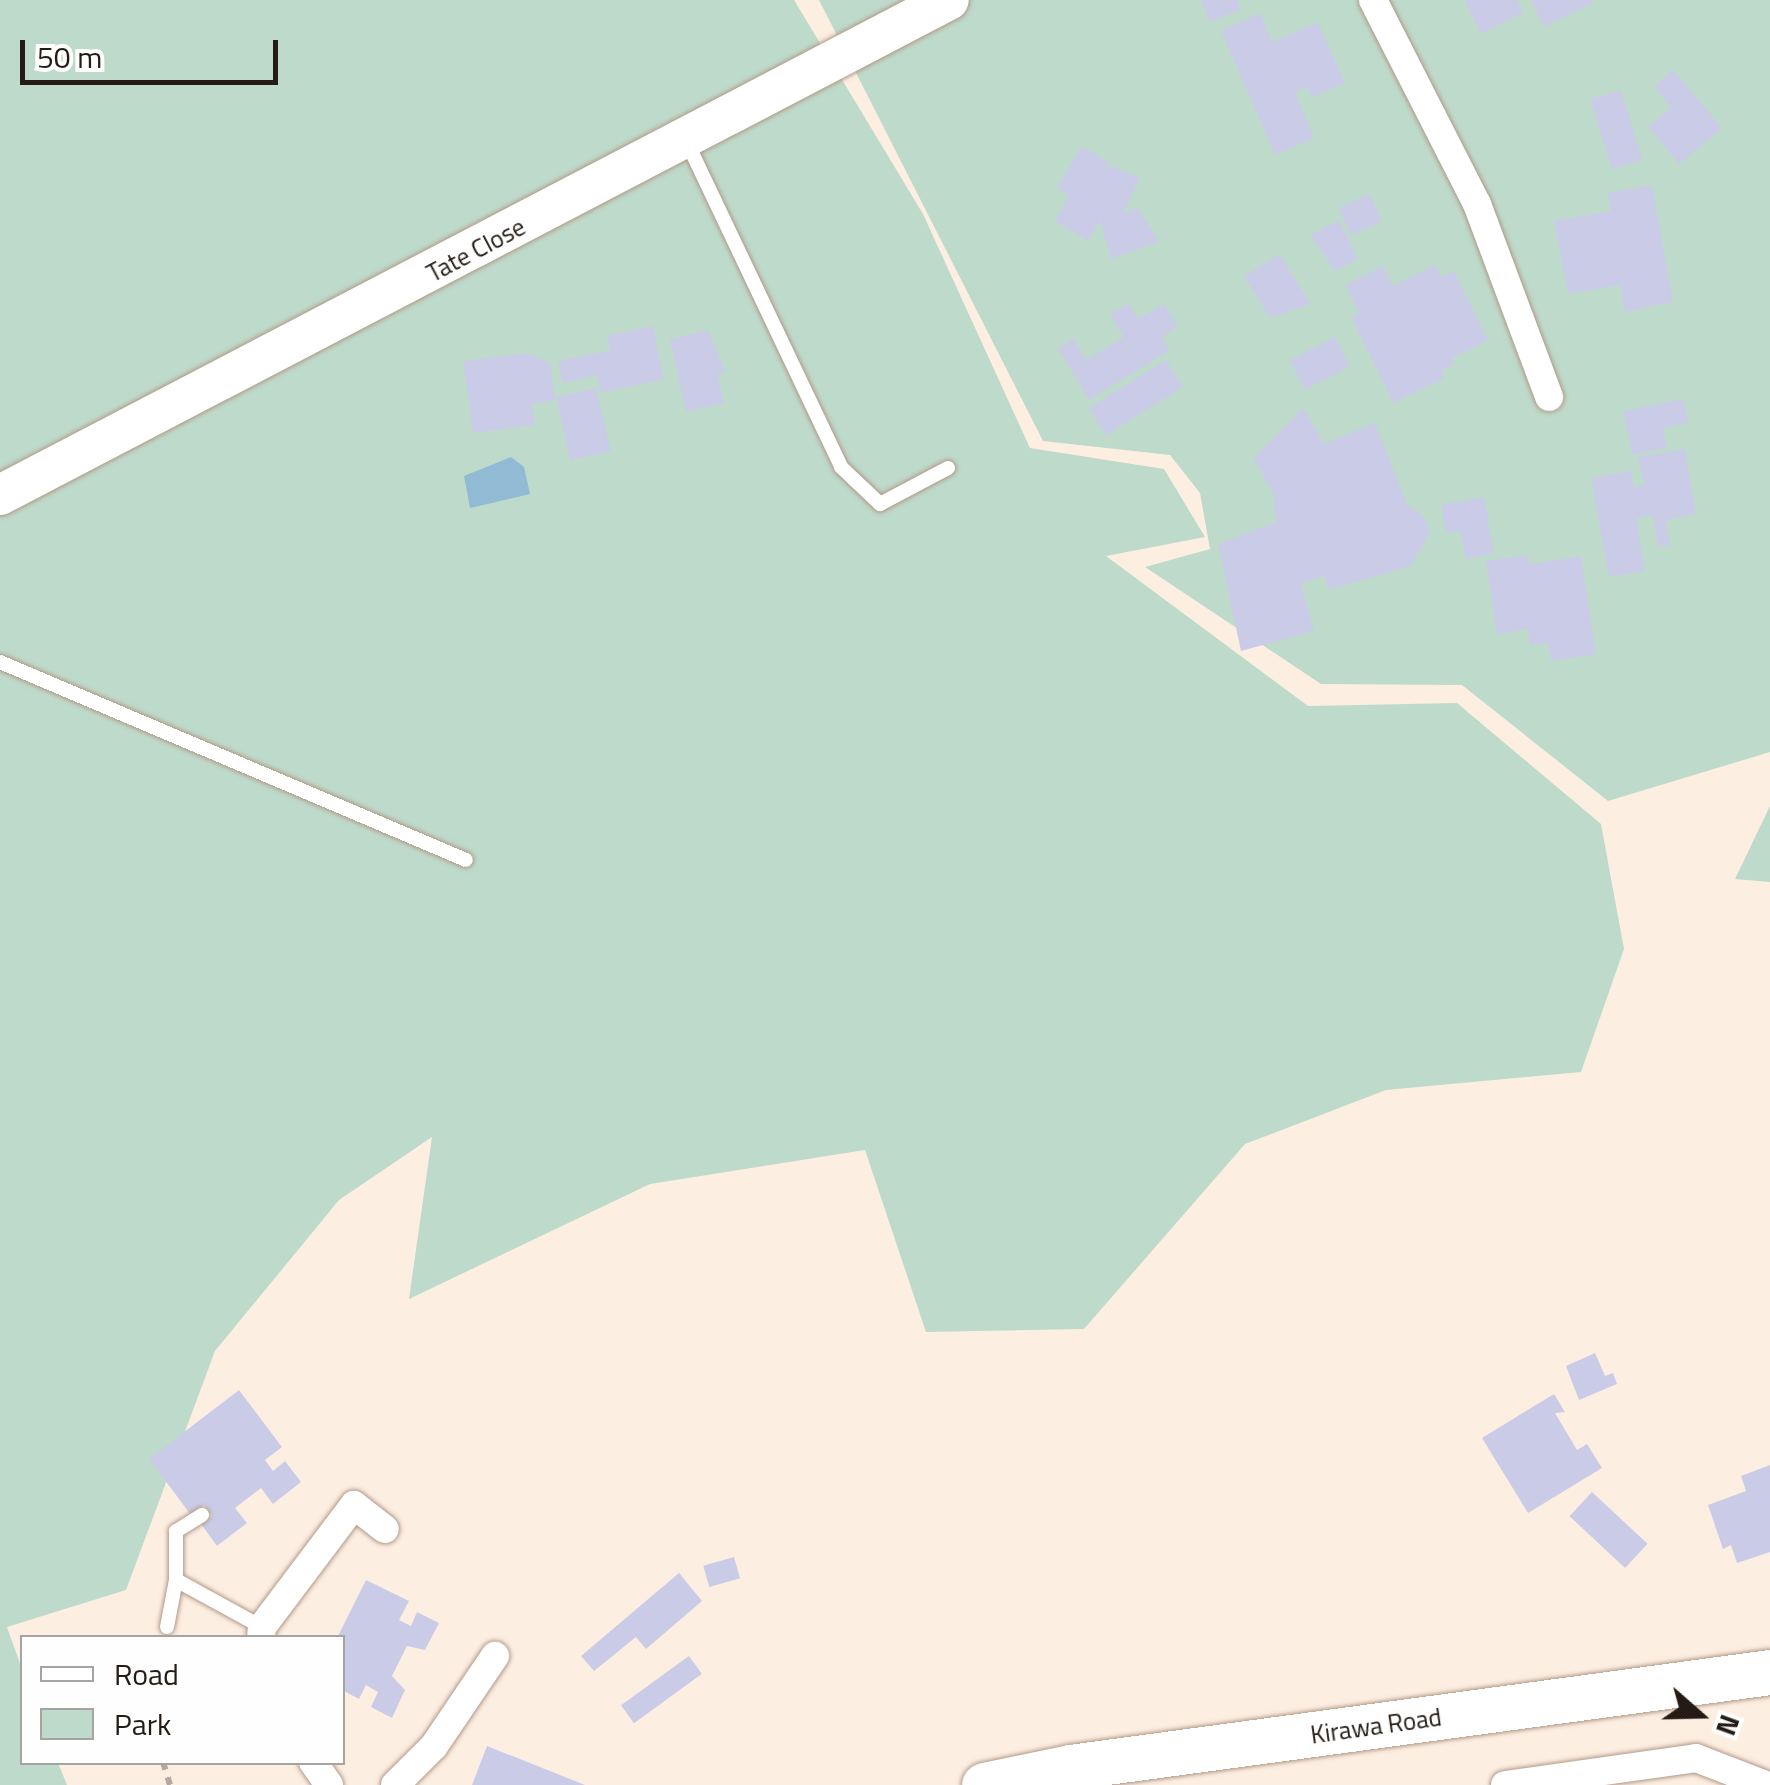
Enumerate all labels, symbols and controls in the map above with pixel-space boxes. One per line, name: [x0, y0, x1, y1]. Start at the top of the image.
scale bar: [25, 20, 282, 82]
text: 50 m: [37, 34, 102, 80]
street label: Tate Close: [422, 212, 530, 288]
legend: [20, 1635, 345, 1765]
text: Road: [114, 1651, 179, 1697]
north arrow: [1650, 1665, 1750, 1765]
text: Park: [114, 1701, 171, 1747]
street label: Kirawa Road: [1309, 1702, 1443, 1750]
text: N: [1705, 1709, 1752, 1742]

